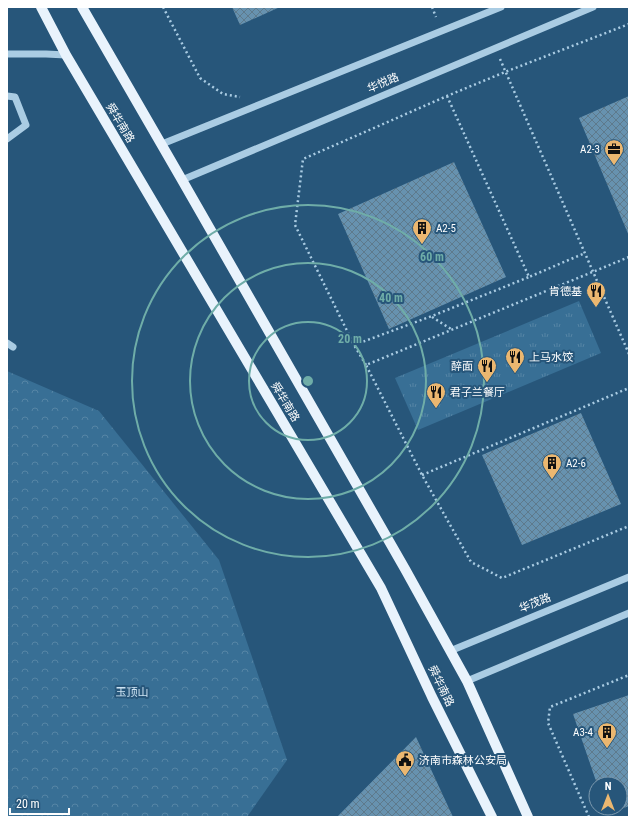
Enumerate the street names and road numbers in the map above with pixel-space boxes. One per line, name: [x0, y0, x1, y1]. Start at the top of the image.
street label: 华悦路: [365, 71, 401, 95]
street label: 舜华南路: [103, 101, 137, 145]
street label: 舜华南路: [268, 380, 302, 424]
street label: 华茂路: [517, 591, 553, 615]
street label: 舜华南路: [426, 663, 456, 709]

